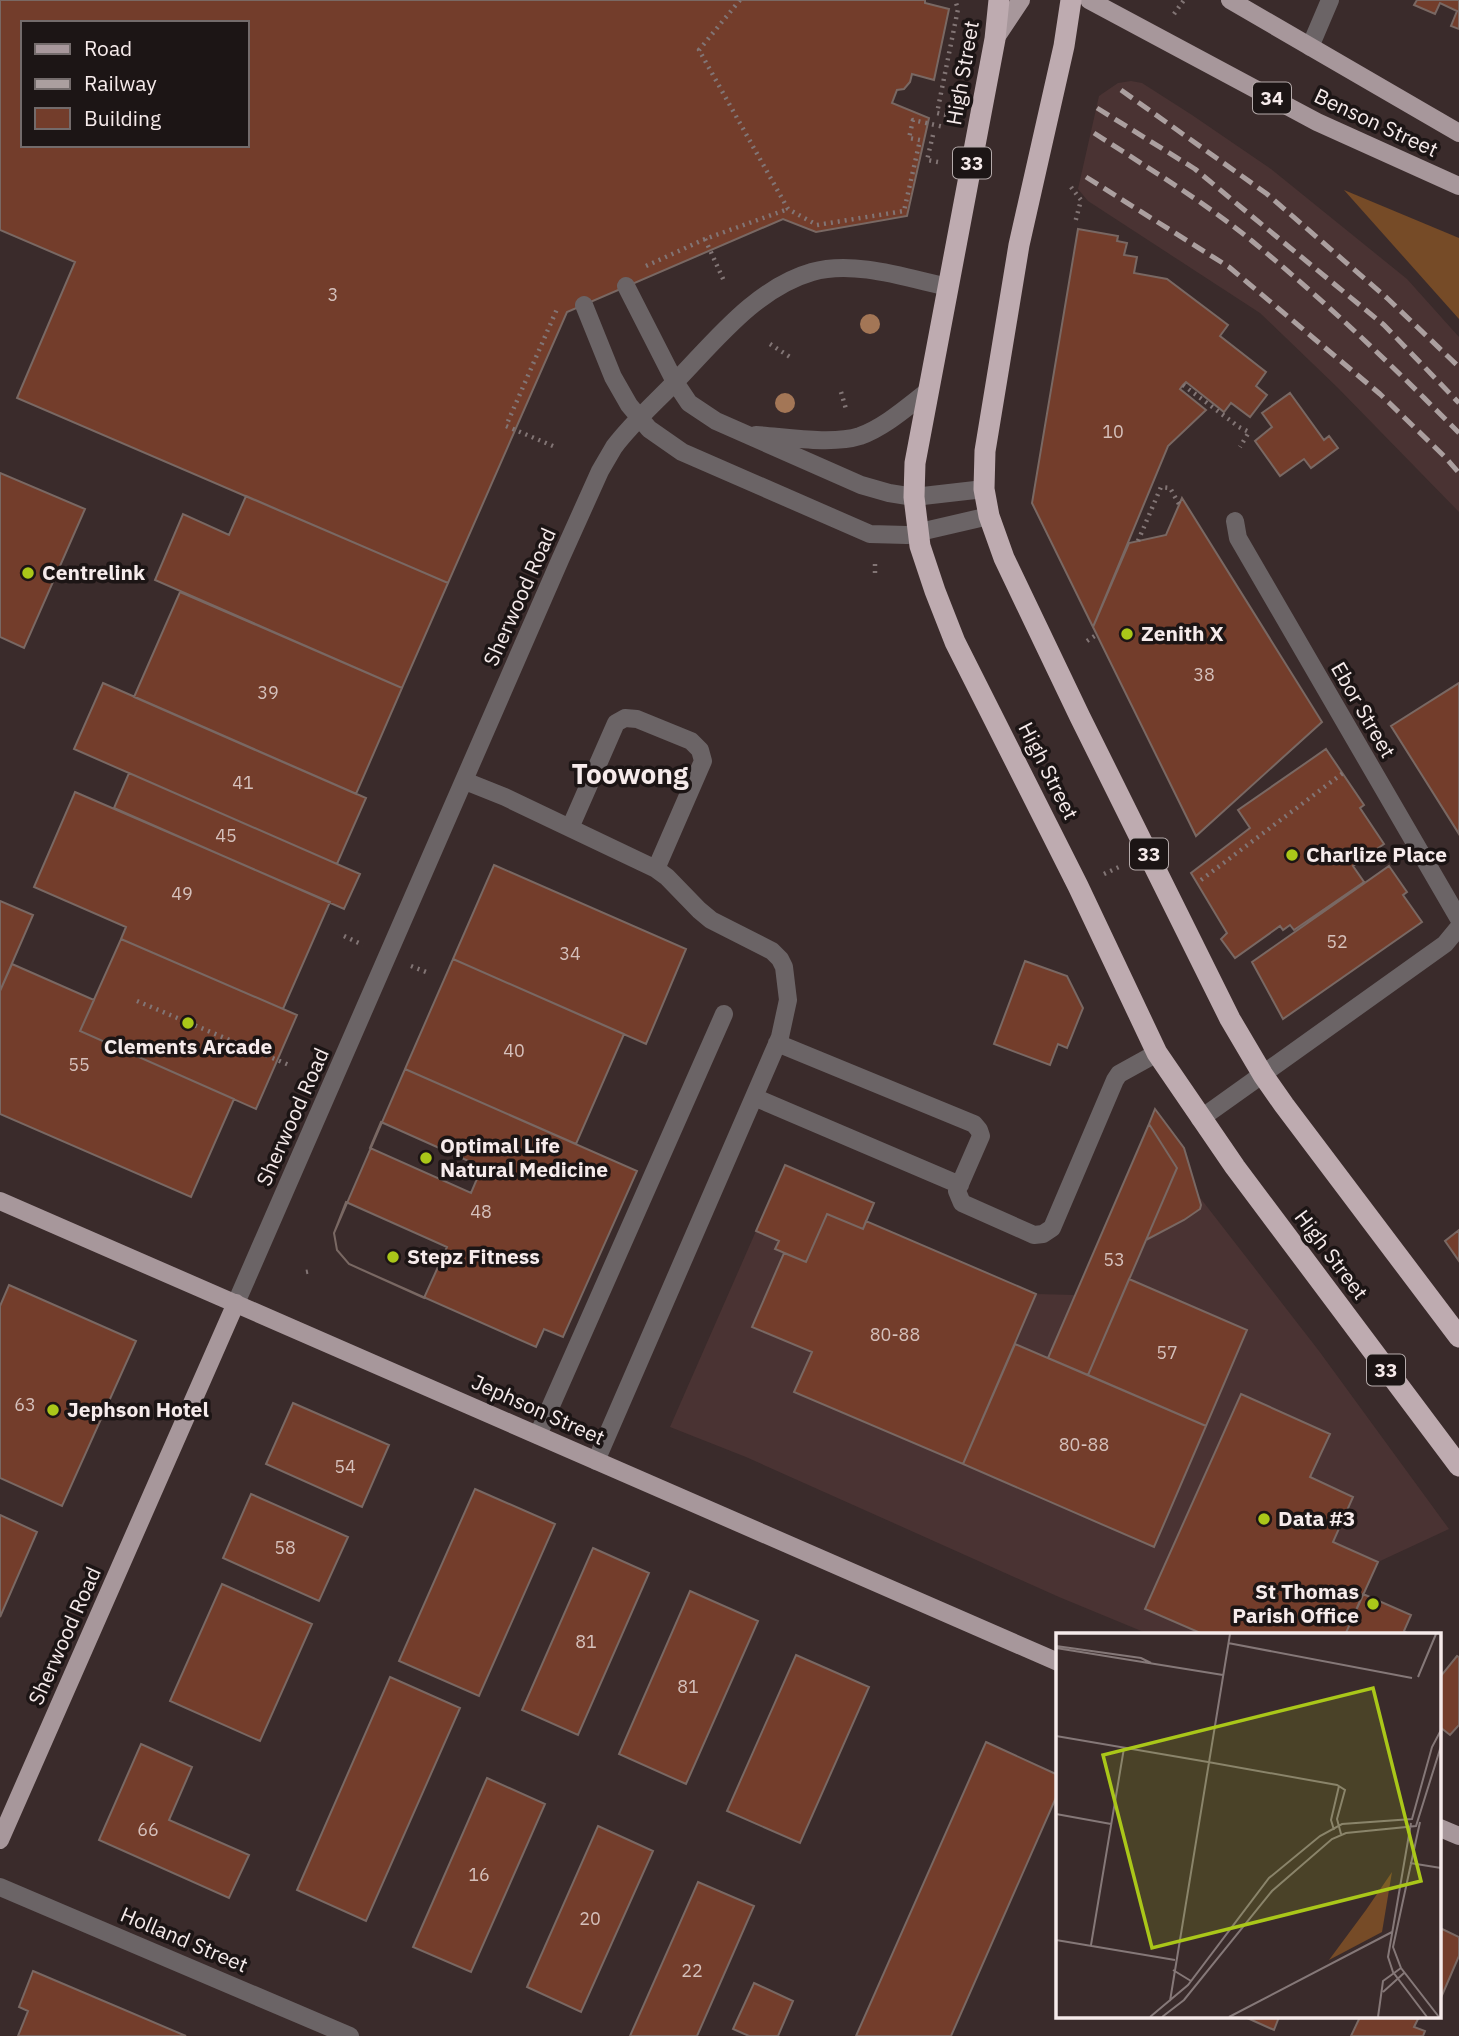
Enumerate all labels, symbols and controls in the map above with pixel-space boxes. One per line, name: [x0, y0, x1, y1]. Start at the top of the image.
street label: High Street: [939, 18, 985, 127]
legend: [21, 21, 248, 147]
text: Road: [84, 34, 132, 62]
text: Railway: [84, 69, 157, 97]
street label: Benson Street: [1310, 81, 1443, 163]
road number: 34: [1253, 82, 1291, 114]
text: Building: [84, 104, 161, 132]
road number: 33: [953, 148, 991, 178]
house number: 3: [328, 283, 338, 306]
house number: 10: [1102, 420, 1124, 443]
street label: Sherwood Road: [476, 523, 562, 670]
place label: Centrelink: [42, 558, 146, 586]
marker: Centrelink: [20, 565, 36, 581]
place label: Zenith X: [1141, 619, 1224, 647]
marker: Zenith X: [1119, 626, 1135, 642]
street label: Ebor Street: [1325, 656, 1403, 763]
house number: 38: [1193, 663, 1215, 686]
house number: 39: [257, 681, 279, 704]
street label: High Street: [1012, 717, 1085, 824]
district label: Toowong: [571, 755, 689, 792]
house number: 41: [232, 771, 254, 794]
house number: 45: [215, 824, 237, 847]
road number: 33: [1130, 838, 1168, 870]
place label: Charlize Place: [1306, 840, 1447, 868]
marker: Charlize Place: [1284, 847, 1300, 863]
house number: 49: [171, 882, 193, 905]
house number: 52: [1326, 930, 1348, 953]
house number: 34: [559, 942, 581, 965]
marker: Clements Arcade: [180, 1015, 196, 1031]
place label: Clements Arcade: [104, 1032, 273, 1060]
house number: 40: [503, 1039, 525, 1062]
street label: Sherwood Road: [249, 1043, 335, 1190]
house number: 55: [68, 1053, 90, 1076]
place label: Optimal Life Natural Medicine: [440, 1131, 608, 1183]
marker: Optimal Life Natural Medicine: [418, 1150, 434, 1166]
house number: 48: [470, 1200, 492, 1223]
street label: High Street: [1289, 1204, 1375, 1305]
place label: Stepz Fitness: [407, 1242, 540, 1270]
house number: 53: [1103, 1248, 1125, 1271]
marker: Stepz Fitness: [385, 1249, 401, 1265]
house number: 80-88: [870, 1323, 920, 1346]
house number: 57: [1156, 1341, 1178, 1364]
road number: 33: [1367, 1354, 1405, 1386]
street label: Jephson Street: [467, 1367, 609, 1451]
house number: 63: [14, 1393, 36, 1416]
place label: Jephson Hotel: [67, 1395, 209, 1423]
marker: Jephson Hotel: [45, 1402, 61, 1418]
house number: 80-88: [1059, 1433, 1109, 1456]
house number: 54: [334, 1455, 356, 1478]
place label: Data #3: [1278, 1504, 1355, 1532]
marker: Data #3: [1256, 1511, 1272, 1527]
house number: 58: [274, 1536, 296, 1559]
street label: Sherwood Road: [21, 1562, 107, 1709]
place label: St Thomas Parish Office: [1232, 1577, 1359, 1629]
marker: St Thomas Parish Office: [1365, 1596, 1381, 1612]
house number: 81: [575, 1630, 597, 1653]
inset map: [1056, 1633, 1442, 2018]
house number: 81: [677, 1675, 699, 1698]
house number: 66: [137, 1818, 159, 1841]
house number: 16: [468, 1863, 490, 1886]
street label: Holland Street: [116, 1900, 252, 1978]
house number: 20: [579, 1907, 601, 1930]
house number: 22: [681, 1959, 703, 1982]

